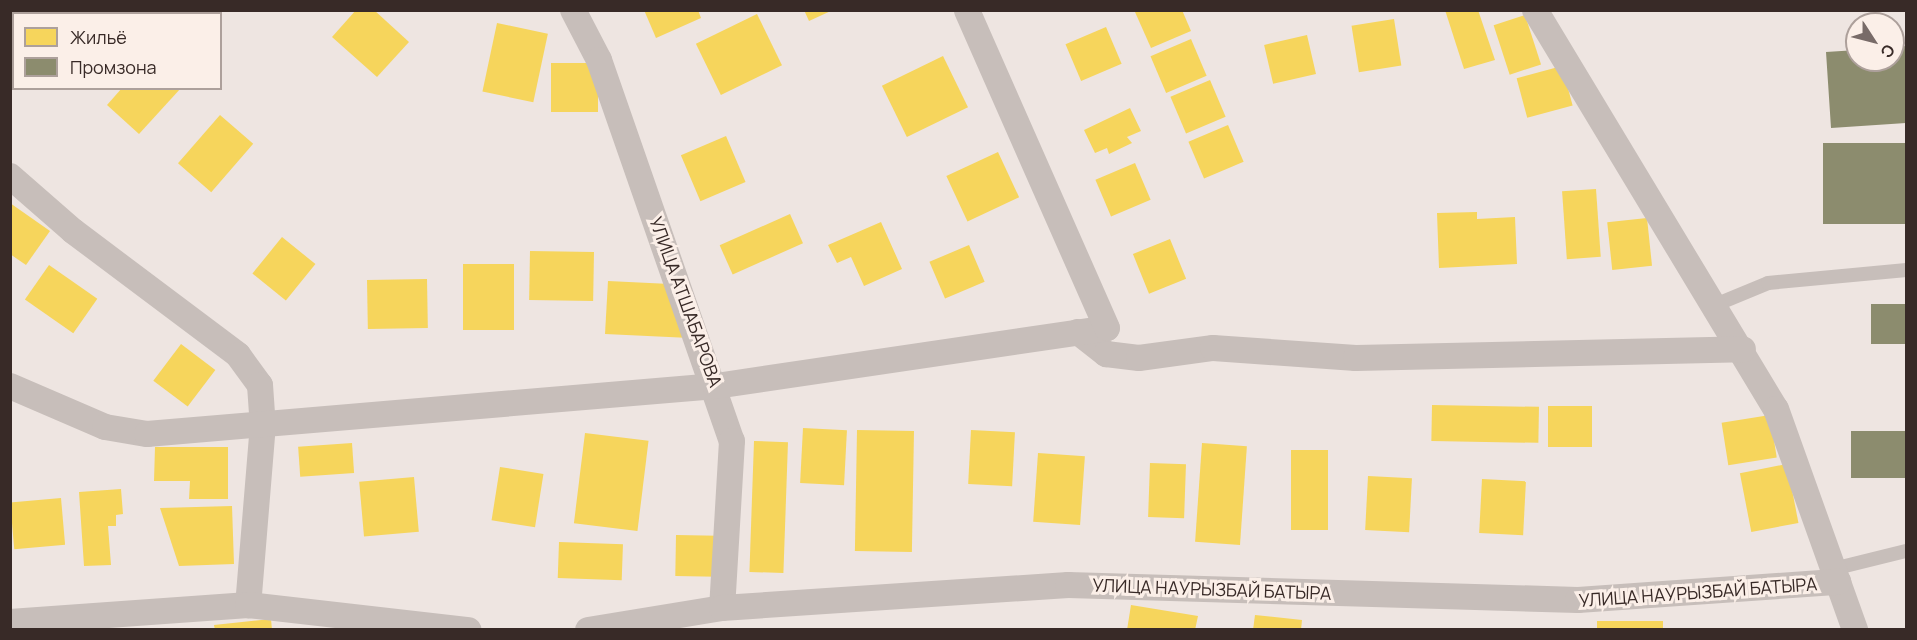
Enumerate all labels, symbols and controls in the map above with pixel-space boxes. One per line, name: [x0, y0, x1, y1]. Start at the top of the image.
legend: [12, 12, 222, 90]
north arrow: [1845, 12, 1905, 72]
text: Жильё: [70, 25, 127, 49]
text: С: [1876, 40, 1900, 63]
text: Промзона: [70, 55, 157, 79]
street label: УЛИЦА АТШАБАРОВА: [645, 214, 727, 390]
street label: УЛИЦА НАУРЫЗБАЙ БАТЫРА: [1578, 573, 1818, 611]
street label: УЛИЦА НАУРЫЗБАЙ БАТЫРА: [1092, 574, 1332, 604]

